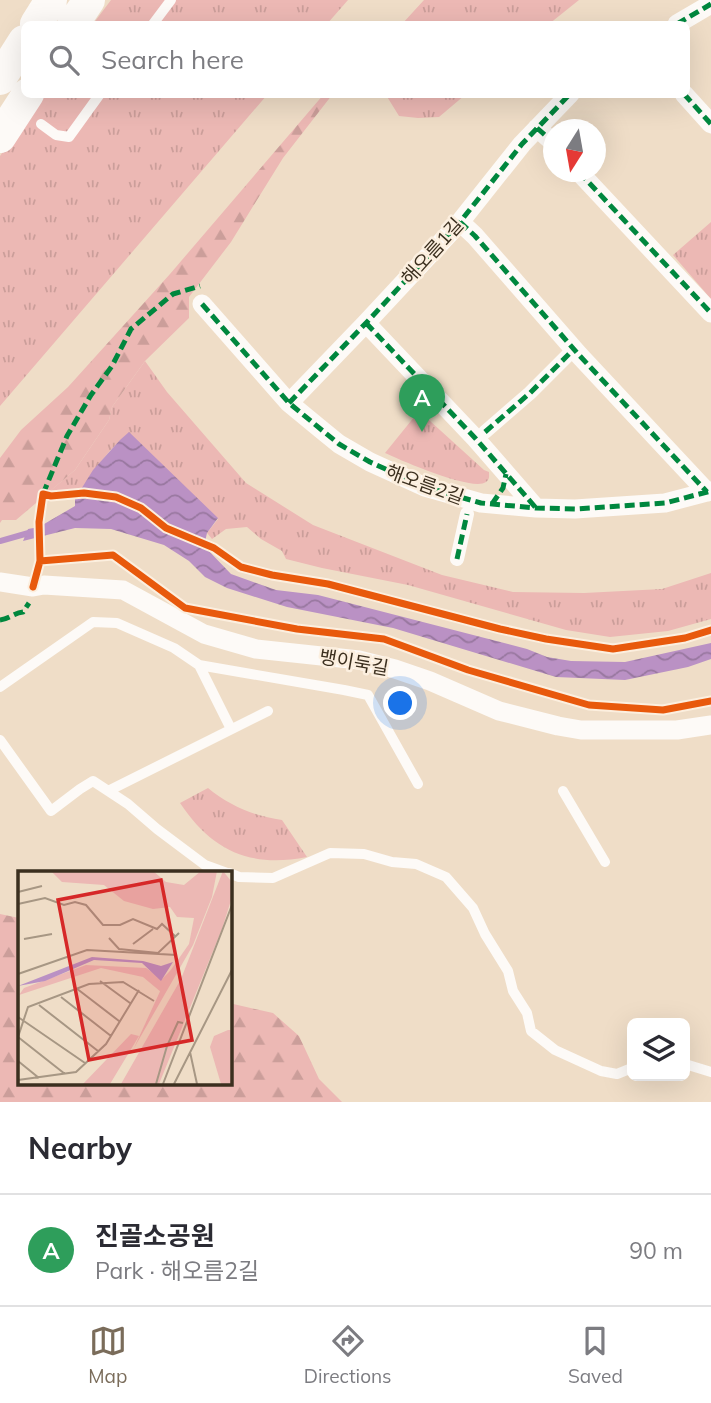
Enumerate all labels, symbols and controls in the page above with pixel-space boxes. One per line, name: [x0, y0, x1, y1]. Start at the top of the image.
search box: [21, 21, 690, 98]
icon: search: [45, 41, 83, 79]
text: Search here: [101, 43, 244, 76]
north arrow: [543, 119, 606, 182]
street label: 해오름1길: [396, 213, 468, 289]
pin: A: [399, 374, 445, 432]
street label: 해오름2길: [383, 459, 467, 509]
street label: 뱅이둑길: [317, 644, 391, 680]
your location: [383, 686, 417, 720]
inset map: [18, 871, 231, 1084]
map controls: [627, 1018, 690, 1081]
button: layers: [627, 1018, 690, 1081]
text: Nearby: [28, 1129, 132, 1167]
text: 진골소공원: [95, 1219, 215, 1252]
text: A: [42, 1236, 60, 1265]
text: 90 m: [629, 1236, 683, 1265]
text: Park · 해오름2길: [95, 1256, 259, 1285]
tab: Map: [88, 1322, 127, 1388]
tab: Directions: [304, 1322, 392, 1388]
tab: Saved: [568, 1322, 623, 1388]

